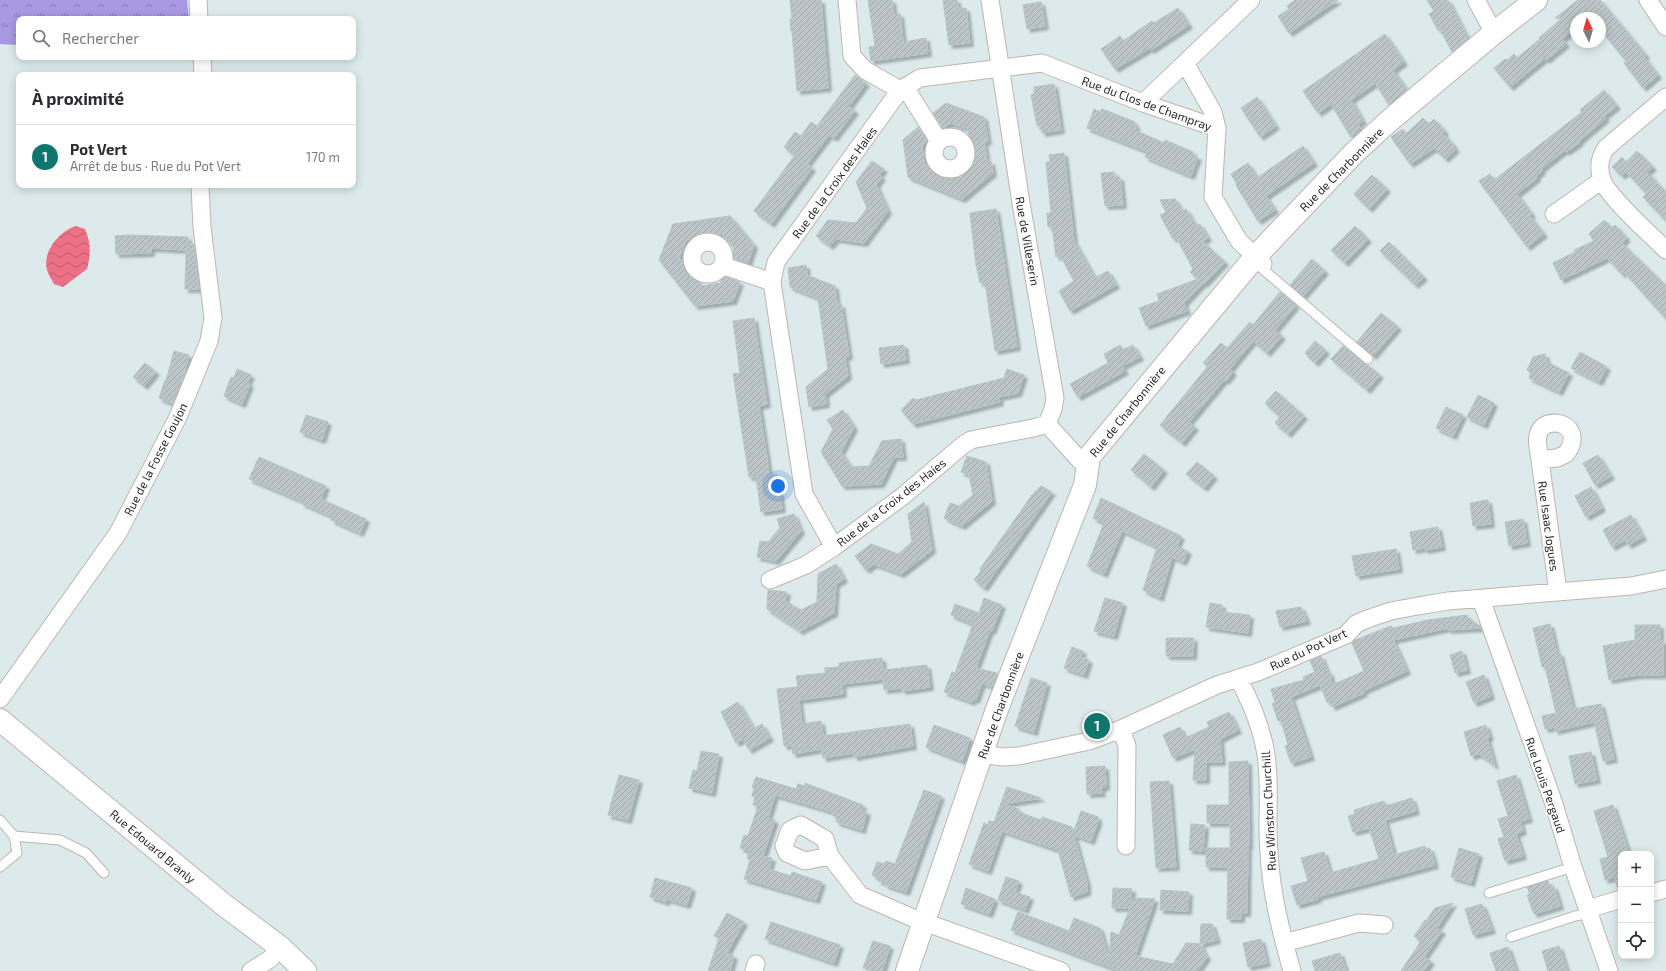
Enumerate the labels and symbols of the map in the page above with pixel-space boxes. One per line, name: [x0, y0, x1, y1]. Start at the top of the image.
north arrow: [1570, 12, 1606, 48]
street label: Rue du Clos de Champray: [1080, 73, 1215, 133]
street label: Rue de la Croix des Haies: [789, 123, 879, 241]
street label: Rue de Charbonnière: [1296, 124, 1386, 214]
street label: Rue de Villeserin: [1013, 195, 1043, 287]
street label: Rue de Charbonnière: [1086, 363, 1168, 459]
street label: Rue de la Fosse Goujon: [120, 400, 190, 518]
street label: Rue de la Croix des Haies: [834, 455, 948, 549]
your location: [768, 476, 788, 496]
street label: Rue Isaac Jogues: [1536, 480, 1562, 572]
street label: Rue du Pot Vert: [1267, 625, 1349, 673]
street label: Rue de Charbonnière: [974, 650, 1026, 760]
pin: 1: [1084, 711, 1110, 741]
street label: Rue Louis Pergaud: [1523, 735, 1569, 835]
street label: Rue Winston Churchill: [1258, 750, 1278, 871]
street label: Rue Edouard Branly: [108, 806, 199, 886]

